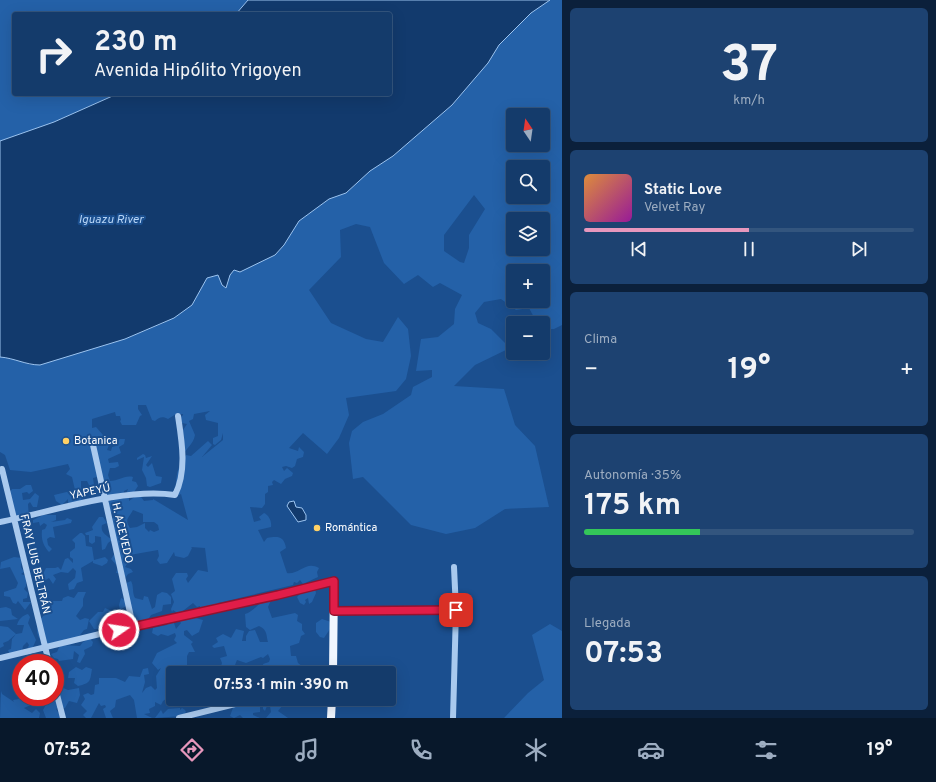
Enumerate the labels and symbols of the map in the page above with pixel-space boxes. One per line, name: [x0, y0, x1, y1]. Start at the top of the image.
north arrow: [506, 108, 550, 152]
water label: Iguazu River: [79, 212, 145, 228]
place label: Botanica: [74, 434, 118, 448]
marker: Botanica: [61, 436, 71, 446]
street label: YAPEYÚ: [68, 480, 112, 503]
street label: H. ACEVEDO: [108, 501, 136, 565]
street label: FRAY LUIS BELTRÁN: [17, 512, 54, 615]
place label: Romántica: [325, 521, 377, 535]
marker: Romántica: [312, 523, 322, 533]
pin: [439, 593, 473, 627]
position arrow: [98, 609, 140, 651]
speed limit sign: 40: [12, 654, 64, 706]

